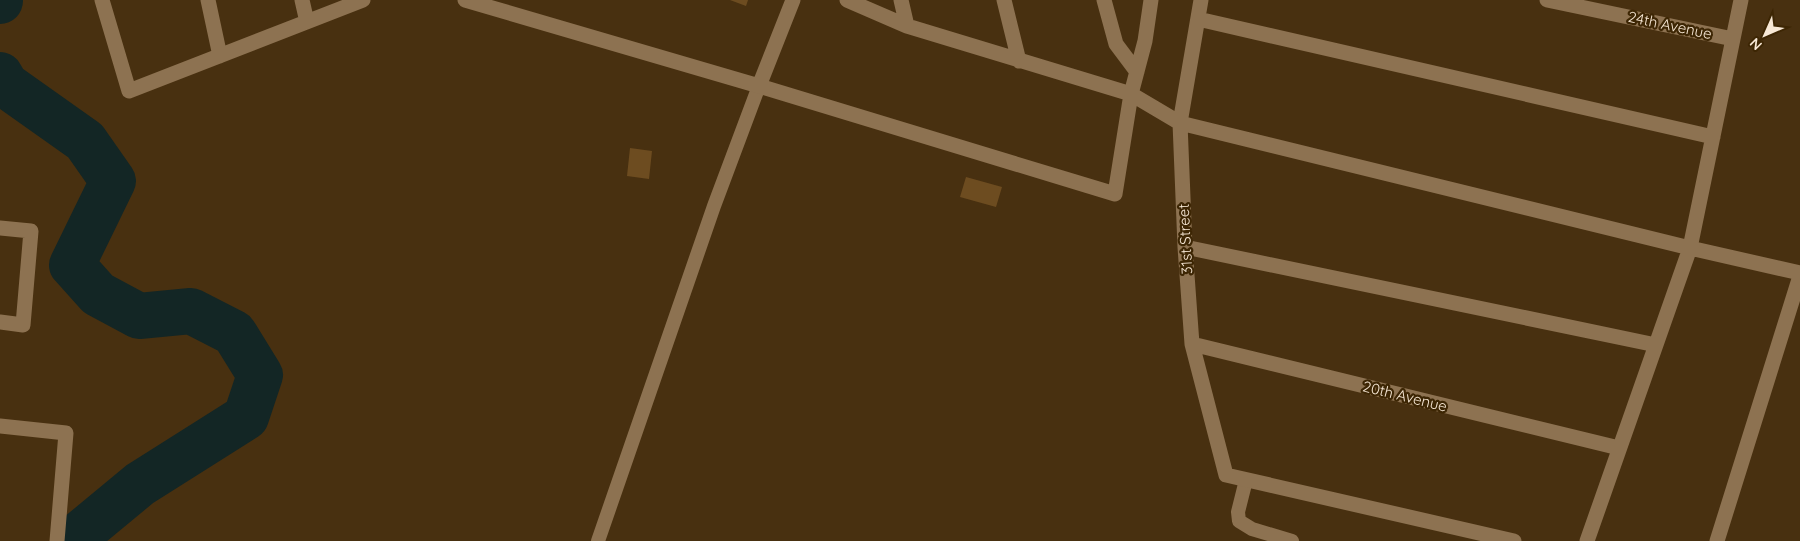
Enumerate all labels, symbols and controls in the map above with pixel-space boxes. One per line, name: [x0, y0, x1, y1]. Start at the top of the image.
street label: 24th Avenue: [1626, 7, 1714, 43]
north arrow: [1740, 10, 1790, 60]
text: N: [1746, 34, 1766, 54]
street label: 31st Street: [1174, 203, 1196, 275]
street label: 20th Avenue: [1361, 376, 1449, 416]

